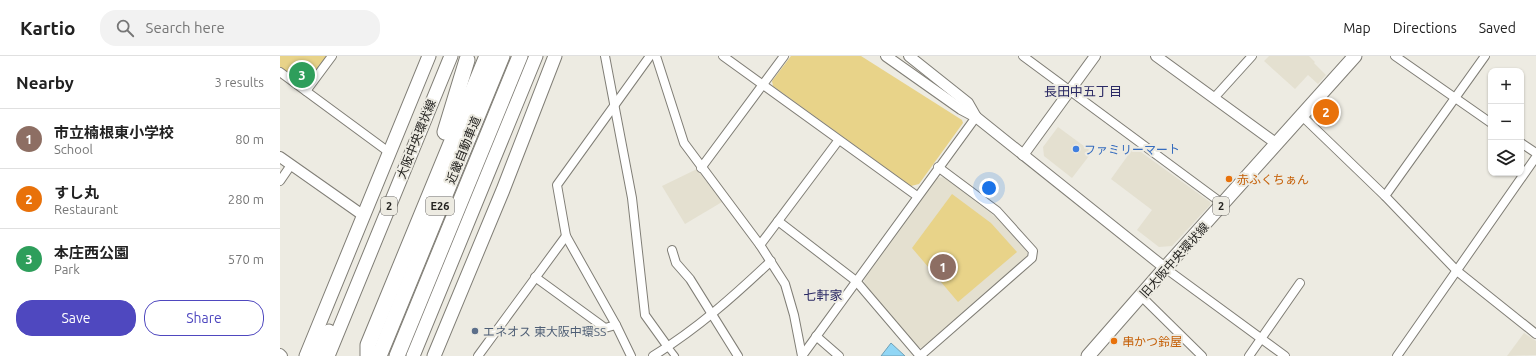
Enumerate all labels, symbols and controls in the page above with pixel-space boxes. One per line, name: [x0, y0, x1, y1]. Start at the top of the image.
search box: [100, 10, 380, 46]
text: Kartio: [20, 17, 76, 39]
icon: search: [114, 17, 136, 39]
text: Search here: [146, 19, 225, 36]
text: Map: [1343, 20, 1371, 36]
text: Directions: [1393, 20, 1457, 36]
text: Saved: [1479, 20, 1516, 36]
pin: 3: [289, 60, 315, 90]
map controls: [1488, 68, 1524, 176]
button: +: [1488, 68, 1524, 104]
text: Nearby: [16, 73, 74, 92]
text: 3 results: [214, 75, 264, 89]
district label: 長田中五丁目: [1044, 84, 1122, 98]
pin: 2: [1313, 97, 1339, 127]
street label: 大阪中央環状線: [394, 98, 438, 180]
button: −: [1488, 104, 1524, 140]
street label: 近畿自動車道: [443, 114, 483, 186]
text: 市立楠根東小学校: [54, 124, 174, 141]
text: 1: [25, 132, 33, 146]
text: 80 m: [235, 132, 264, 146]
button: layers: [1488, 140, 1524, 176]
text: School: [54, 142, 93, 156]
place label: ファミリーマート: [1084, 143, 1180, 156]
marker: ファミリーマート: [1071, 144, 1081, 154]
place label: 赤ふくちぁん: [1237, 173, 1309, 186]
marker: 赤ふくちぁん: [1224, 174, 1234, 184]
your location: [979, 178, 999, 198]
text: すし丸: [54, 184, 99, 201]
text: 2: [25, 192, 33, 206]
text: 280 m: [228, 192, 264, 206]
road number: 2: [381, 197, 397, 215]
road number: E26: [426, 197, 454, 215]
road number: 2: [1213, 197, 1229, 215]
text: Restaurant: [54, 202, 118, 216]
street label: 旧大阪中央環状線: [1137, 220, 1211, 300]
text: 本庄西公園: [54, 244, 129, 261]
text: 3: [25, 252, 33, 266]
text: 570 m: [228, 252, 264, 266]
pin: 1: [930, 252, 956, 282]
text: Park: [54, 262, 80, 276]
district label: 七軒家: [803, 288, 843, 302]
button: Save: [16, 300, 136, 336]
button: Share: [144, 300, 264, 336]
place label: エネオス 東大阪中環SS: [483, 325, 606, 338]
marker: エネオス 東大阪中環SS: [470, 326, 480, 336]
place label: 串かつ鈴屋: [1122, 335, 1182, 348]
marker: 串かつ鈴屋: [1109, 336, 1119, 346]

